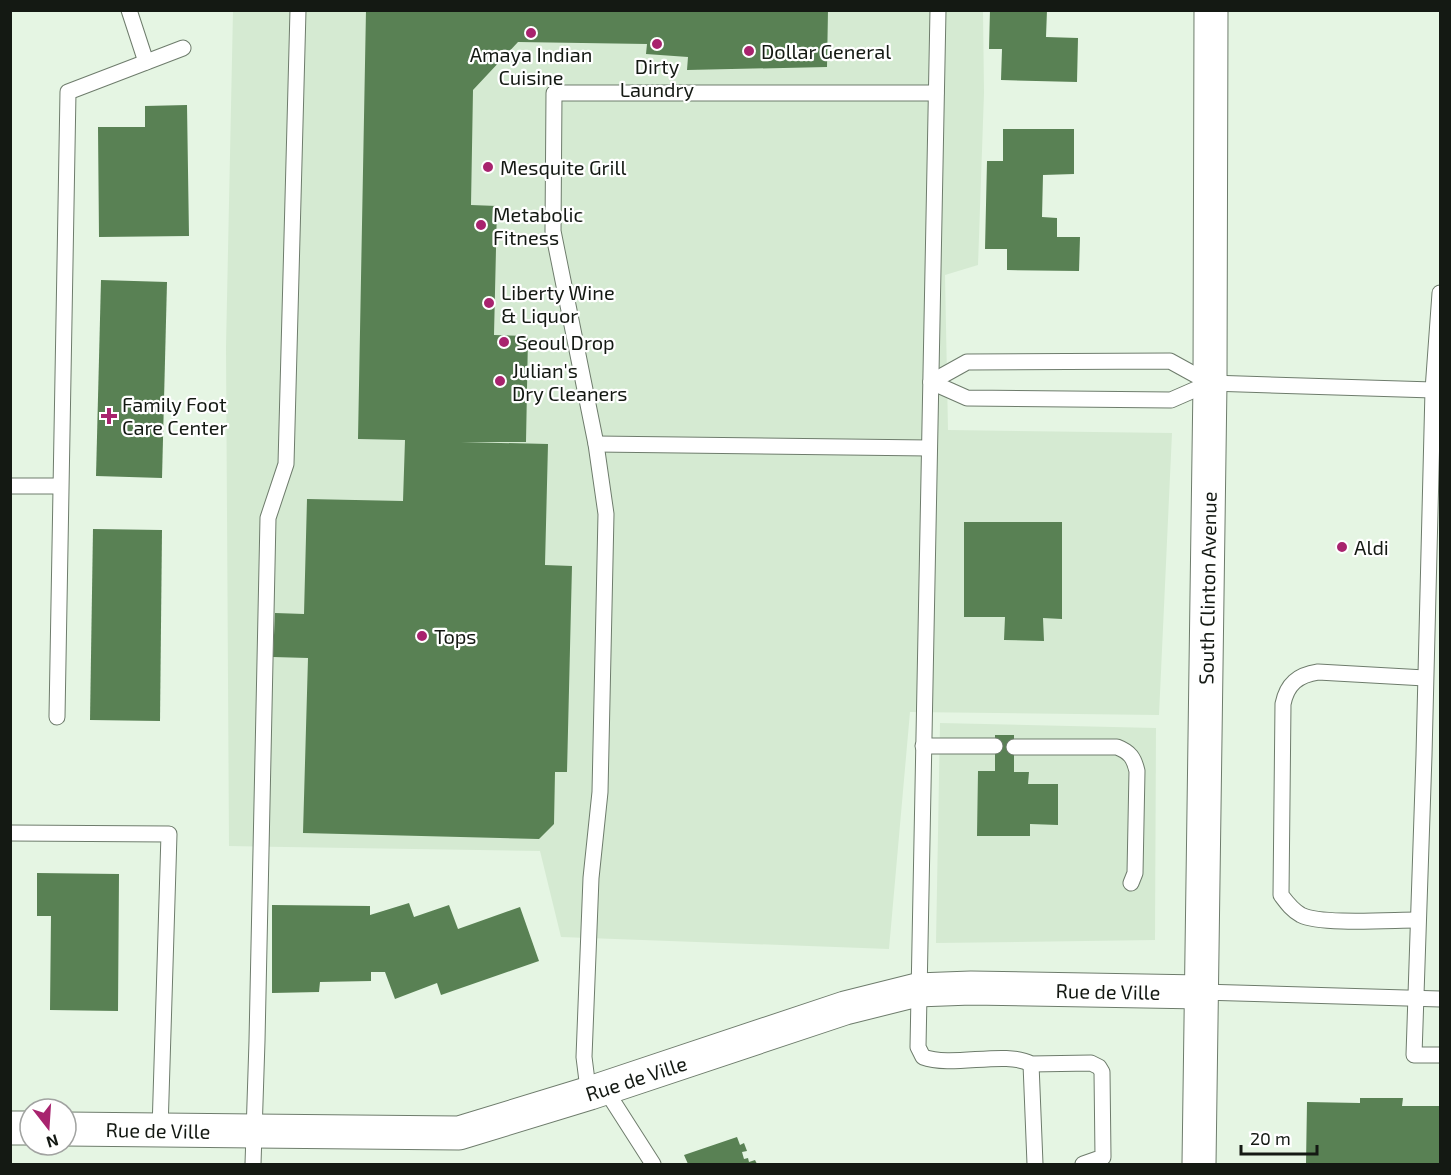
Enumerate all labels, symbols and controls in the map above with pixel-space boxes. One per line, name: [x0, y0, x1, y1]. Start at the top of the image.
marker: Amaya Indian Cuisine: [524, 26, 538, 40]
marker: Dirty Laundry: [650, 37, 664, 51]
place label: Dollar General: [761, 39, 891, 63]
place label: Amaya Indian Cuisine: [470, 42, 592, 89]
marker: Dollar General: [742, 44, 756, 58]
place label: Dirty Laundry: [620, 54, 695, 101]
place label: Mesquite Grill: [500, 155, 626, 179]
marker: Mesquite Grill: [481, 160, 495, 174]
place label: Metabolic Fitness: [493, 202, 584, 249]
marker: Metabolic Fitness: [474, 218, 488, 232]
place label: Liberty Wine & Liquor: [501, 280, 615, 327]
marker: Liberty Wine & Liquor: [482, 296, 496, 310]
place label: Seoul Drop: [516, 330, 615, 354]
marker: Seoul Drop: [497, 335, 511, 349]
place label: Julian's Dry Cleaners: [512, 358, 628, 405]
marker: Julian's Dry Cleaners: [493, 374, 507, 388]
place label: Family Foot Care Center: [122, 392, 227, 439]
marker: Family Foot Care Center: [100, 407, 118, 425]
street label: South Clinton Avenue: [1193, 491, 1221, 685]
place label: Aldi: [1354, 535, 1389, 559]
marker: Aldi: [1335, 540, 1349, 554]
place label: Tops: [434, 624, 477, 648]
marker: Tops: [415, 629, 429, 643]
street label: Rue de Ville: [1055, 978, 1161, 1004]
street label: Rue de Ville: [582, 1050, 690, 1106]
north arrow: [18, 1097, 78, 1157]
street label: Rue de Ville: [105, 1117, 211, 1143]
scale bar: [1241, 1118, 1318, 1156]
text: 20 m: [1250, 1127, 1291, 1149]
text: N: [44, 1131, 61, 1153]

